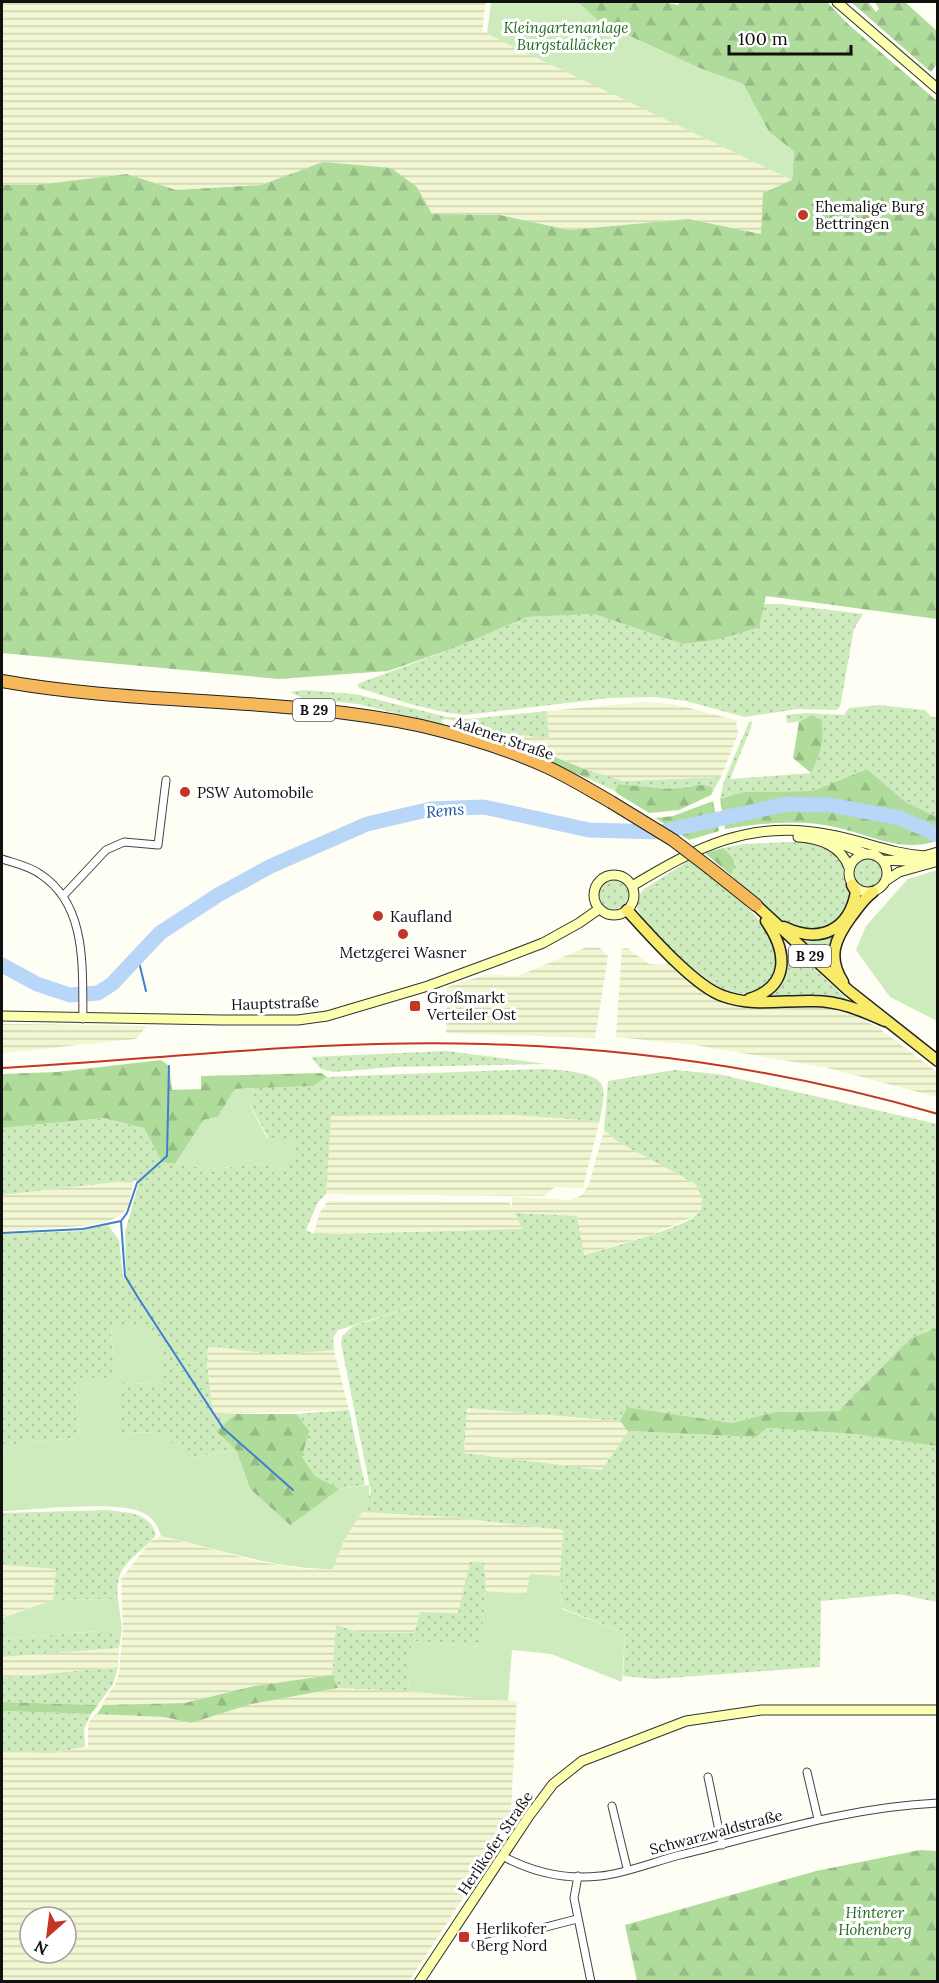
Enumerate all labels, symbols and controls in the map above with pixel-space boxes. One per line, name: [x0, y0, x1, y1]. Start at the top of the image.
park label: Kleingartenanlage Burgstalläcker: [504, 18, 628, 54]
scale bar: [729, 18, 850, 56]
text: 100 m: [738, 27, 788, 50]
place label: Ehemalige Burg Bettringen: [815, 197, 925, 233]
marker: Ehemalige Burg Bettringen: [796, 208, 810, 222]
road number: B 29: [293, 699, 335, 721]
street label: Aalener Straße: [451, 712, 556, 764]
place label: PSW Automobile: [197, 783, 314, 802]
marker: PSW Automobile: [178, 785, 192, 799]
water label: Rems: [425, 798, 465, 822]
place label: Kaufland: [390, 907, 452, 926]
marker: Kaufland: [371, 909, 385, 923]
marker: Metzgerei Wasner: [396, 927, 410, 941]
place label: Metzgerei Wasner: [340, 943, 467, 962]
road number: B 29: [789, 945, 831, 967]
place label: Großmarkt Verteiler Ost: [426, 988, 517, 1024]
street label: Hauptstraße: [231, 992, 319, 1014]
marker: Großmarkt Verteiler Ost: [408, 999, 422, 1013]
street label: Herlikofer Straße: [453, 1787, 537, 1899]
street label: Schwarzwaldstraße: [647, 1805, 785, 1859]
park label: Hinterer Hohenberg: [838, 1903, 912, 1939]
north arrow: [18, 1905, 78, 1965]
place label: Herlikofer Berg Nord: [476, 1919, 548, 1955]
marker: Herlikofer Berg Nord: [457, 1930, 471, 1944]
text: N: [31, 1937, 51, 1960]

